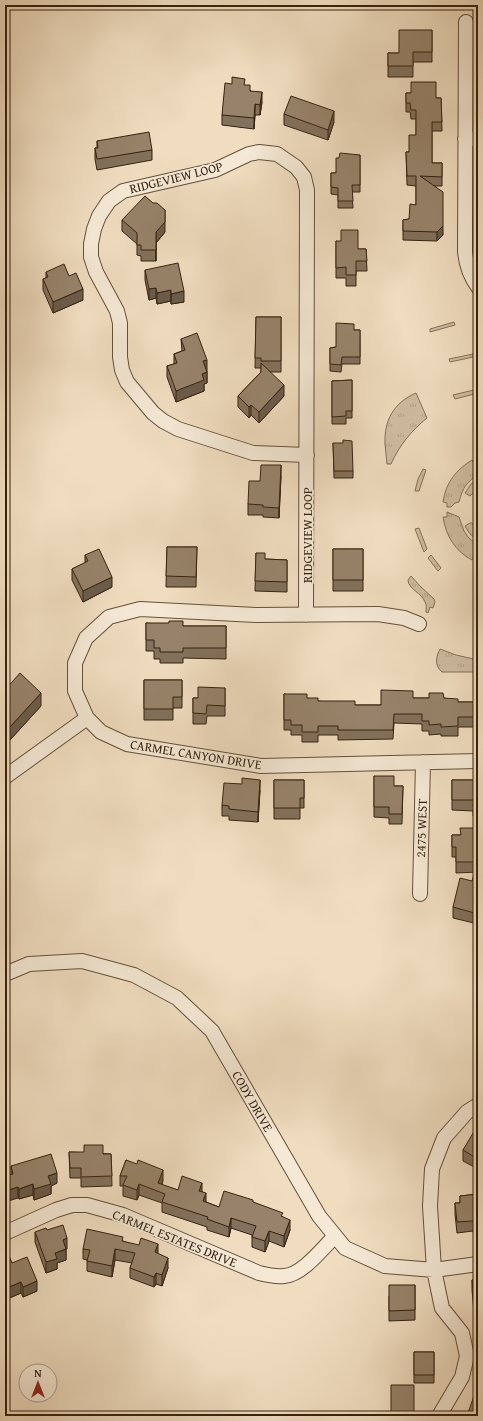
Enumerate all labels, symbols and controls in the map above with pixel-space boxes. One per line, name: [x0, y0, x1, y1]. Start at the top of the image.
street label: RIDGEVIEW LOOP: [127, 157, 225, 198]
street label: RIDGEVIEW LOOP: [298, 487, 317, 583]
street label: CARMEL CANYON DRIVE: [129, 735, 263, 774]
street label: 2475 WEST: [411, 797, 432, 858]
street label: CODY DRIVE: [227, 1067, 278, 1136]
street label: CARMEL ESTATES DRIVE: [110, 1205, 240, 1272]
north arrow: [18, 1363, 58, 1403]
text: N: [34, 1365, 42, 1381]

